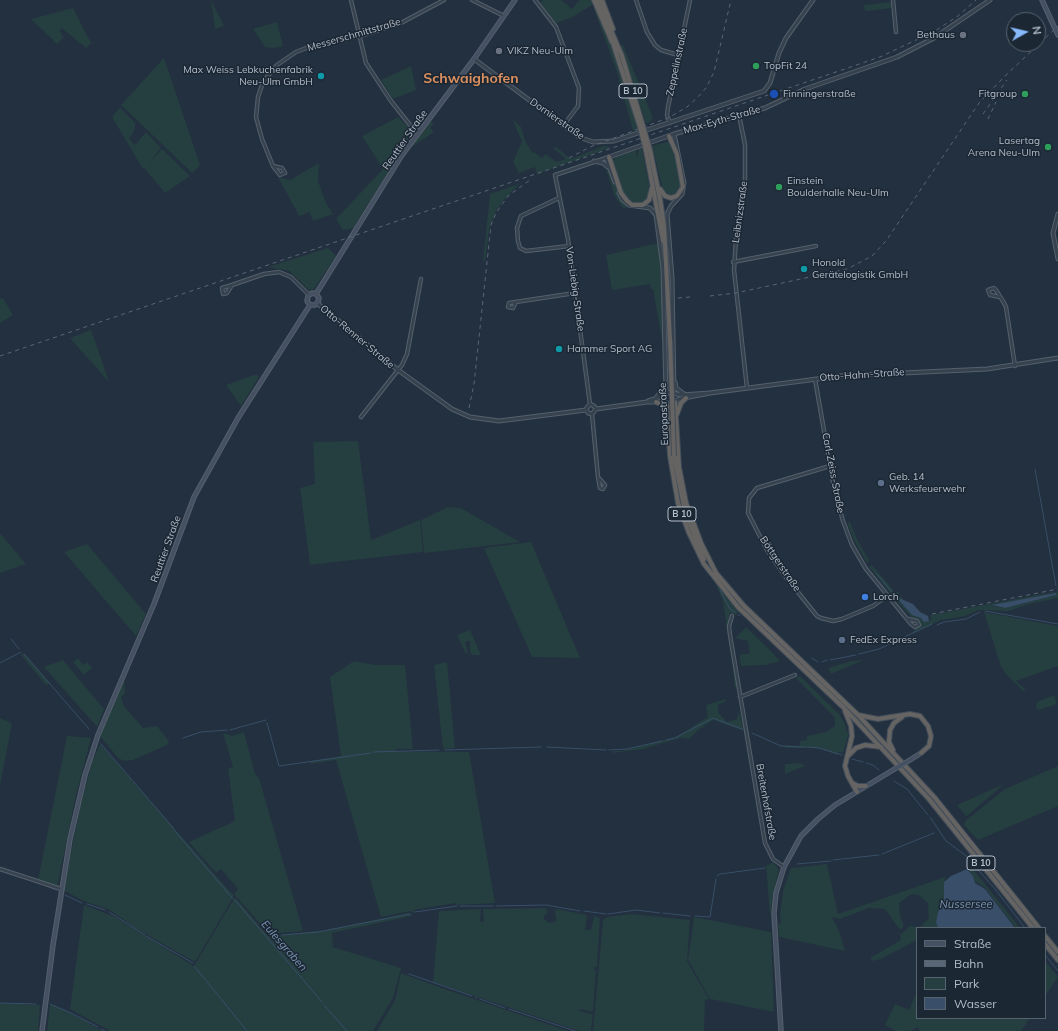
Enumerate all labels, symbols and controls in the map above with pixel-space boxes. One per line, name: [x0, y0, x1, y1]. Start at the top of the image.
north arrow: [1006, 12, 1046, 52]
street label: Messerschmittstraße: [306, 16, 402, 54]
text: N: [1029, 25, 1044, 36]
street label: Zeppelinstraße: [664, 27, 690, 97]
place label: Bethaus: [917, 29, 955, 41]
marker: Bethaus: [958, 30, 968, 40]
place label: VIKZ Neu-Ulm: [507, 45, 573, 57]
marker: VIKZ Neu-Ulm: [494, 46, 504, 56]
place label: TopFit 24: [764, 60, 807, 72]
marker: TopFit 24: [751, 61, 761, 71]
place label: Max Weiss Lebkuchenfabrik Neu-Ulm GmbH: [183, 64, 313, 88]
marker: Max Weiss Lebkuchenfabrik Neu-Ulm GmbH: [316, 71, 326, 81]
district label: Schwaighofen: [423, 71, 519, 87]
road number: B 10: [619, 84, 647, 98]
marker: Finningerstraße: [768, 88, 780, 100]
place label: Finningerstraße: [783, 88, 856, 100]
place label: Fitgroup: [978, 88, 1017, 100]
marker: Fitgroup: [1020, 89, 1030, 99]
street label: Dornierstraße: [527, 96, 587, 142]
street label: Max-Eyth-Straße: [682, 103, 762, 137]
street label: Reuttier Straße: [380, 108, 430, 172]
place label: Lasertag Arena Neu-Ulm: [968, 135, 1040, 158]
marker: Lasertag Arena Neu-Ulm: [1043, 142, 1053, 152]
place label: Einstein Boulderhalle Neu-Ulm: [787, 175, 889, 198]
street label: Leibnizstraße: [730, 180, 750, 244]
marker: Einstein Boulderhalle Neu-Ulm: [774, 182, 784, 192]
street label: Von-Liebig-Straße: [563, 246, 587, 332]
place label: Honold Gerätelogistik GmbH: [812, 257, 908, 280]
marker: Honold Gerätelogistik GmbH: [799, 264, 809, 274]
street label: Otto-Renner-Straße: [318, 303, 396, 371]
place label: Hammer Sport AG: [567, 343, 652, 355]
marker: Hammer Sport AG: [554, 344, 564, 354]
street label: Otto-Hahn-Straße: [819, 366, 905, 384]
street label: Europastraße: [657, 382, 671, 446]
street label: Carl-Zeiss-Straße: [819, 432, 847, 514]
place label: Geb. 14 Werksfeuerwehr: [889, 471, 966, 494]
marker: Geb. 14 Werksfeuerwehr: [876, 478, 886, 488]
road number: B 10: [668, 507, 696, 521]
street label: Reuttier Straße: [148, 514, 184, 584]
street label: Böttgerstraße: [757, 534, 803, 594]
place label: Lorch: [873, 591, 898, 603]
marker: Lorch: [860, 592, 870, 602]
place label: FedEx Express: [850, 634, 917, 646]
marker: FedEx Express: [837, 635, 847, 645]
street label: Breitenhofstraße: [753, 763, 779, 841]
road number: B 10: [967, 856, 995, 870]
water label: Nussersee: [940, 898, 992, 912]
water label: Eulesgraben: [258, 918, 310, 974]
legend: [916, 927, 1046, 1019]
text: Straße: [954, 936, 991, 951]
text: Bahn: [954, 956, 983, 971]
text: Park: [954, 976, 979, 991]
text: Wasser: [954, 996, 997, 1011]

